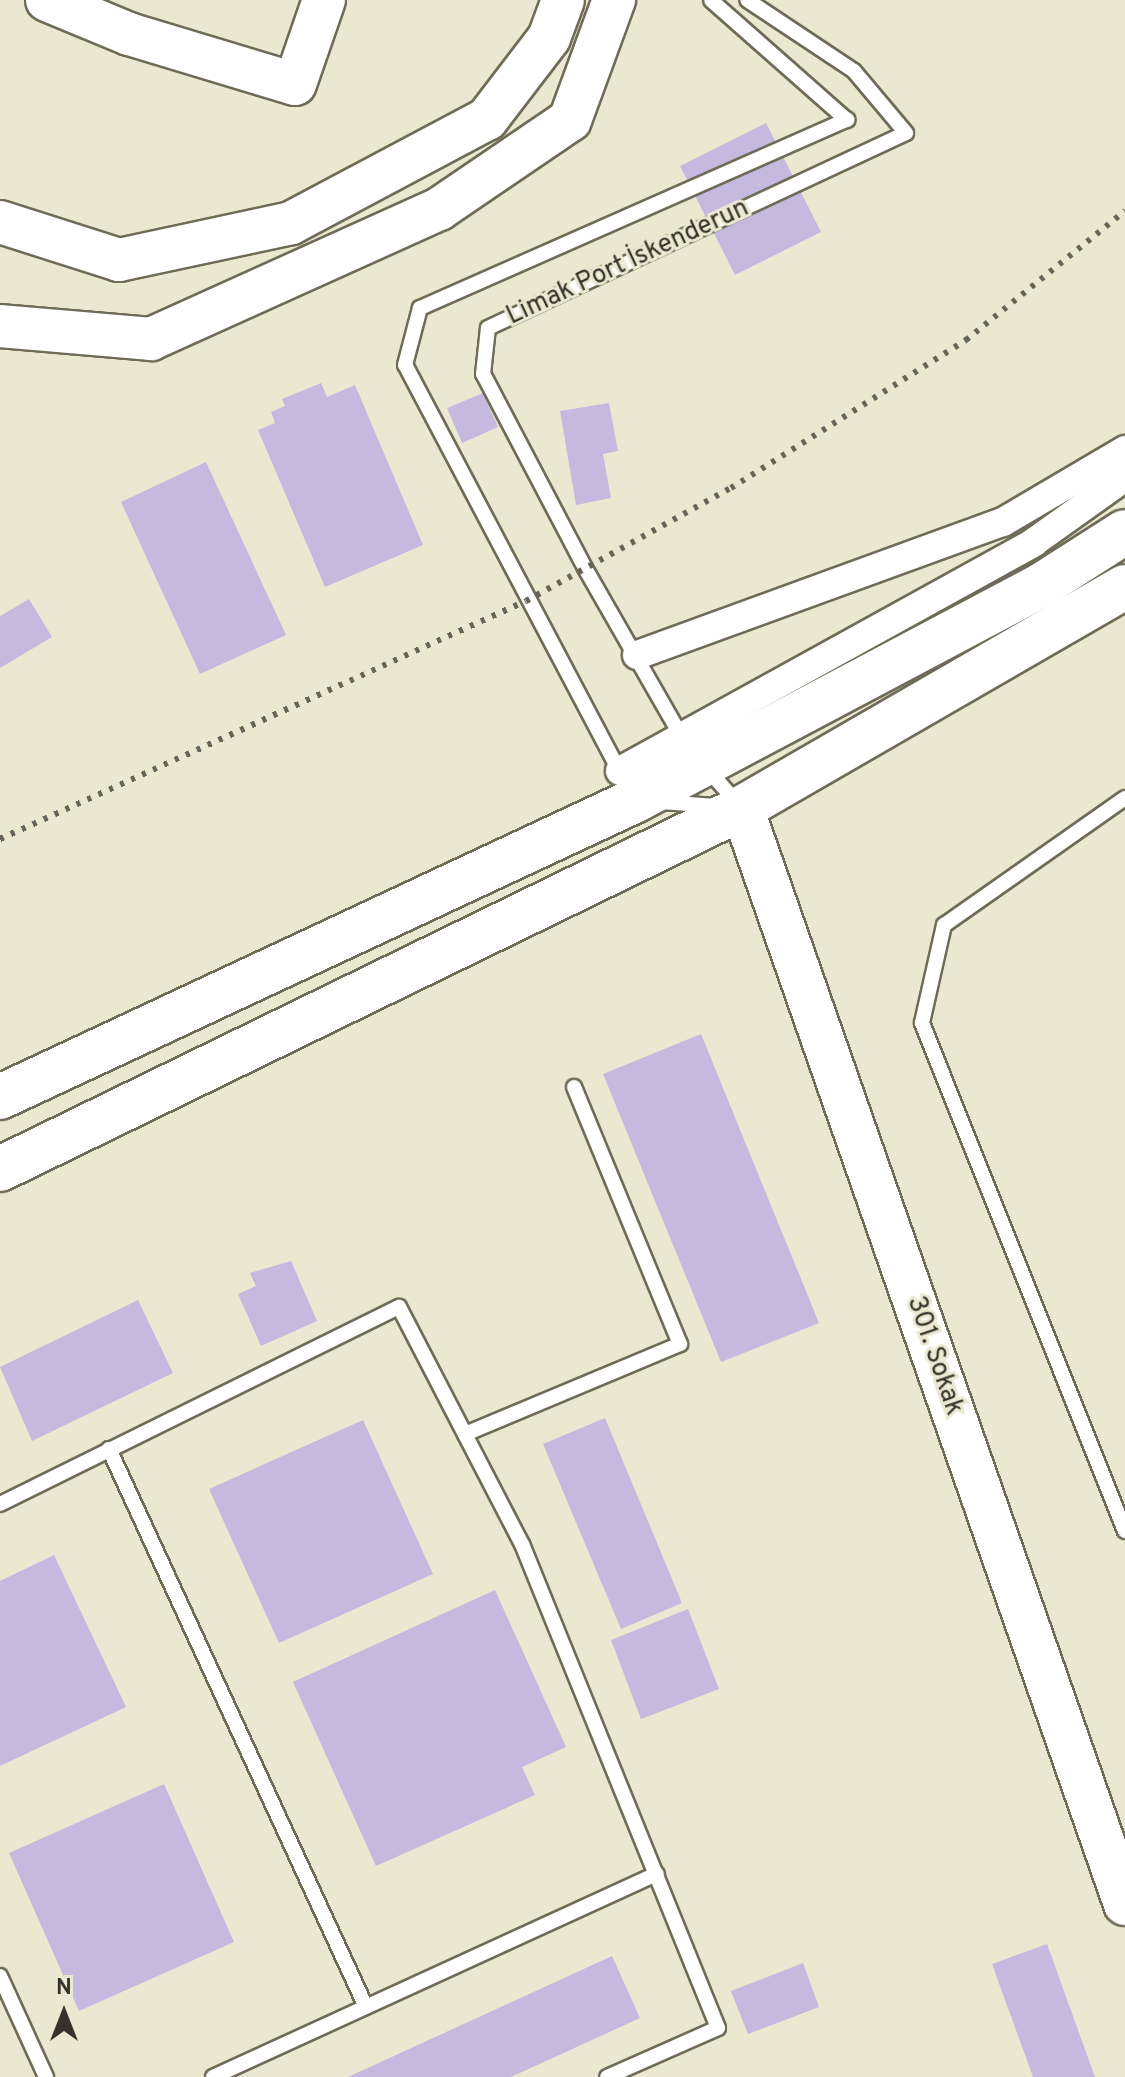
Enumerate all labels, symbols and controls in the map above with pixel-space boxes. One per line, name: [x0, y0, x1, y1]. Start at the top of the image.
street label: Limak Port İskenderun: [502, 193, 754, 333]
street label: 301. Sokak: [899, 1292, 969, 1420]
north arrow: [24, 1973, 104, 2053]
text: N: [56, 1975, 72, 2002]

